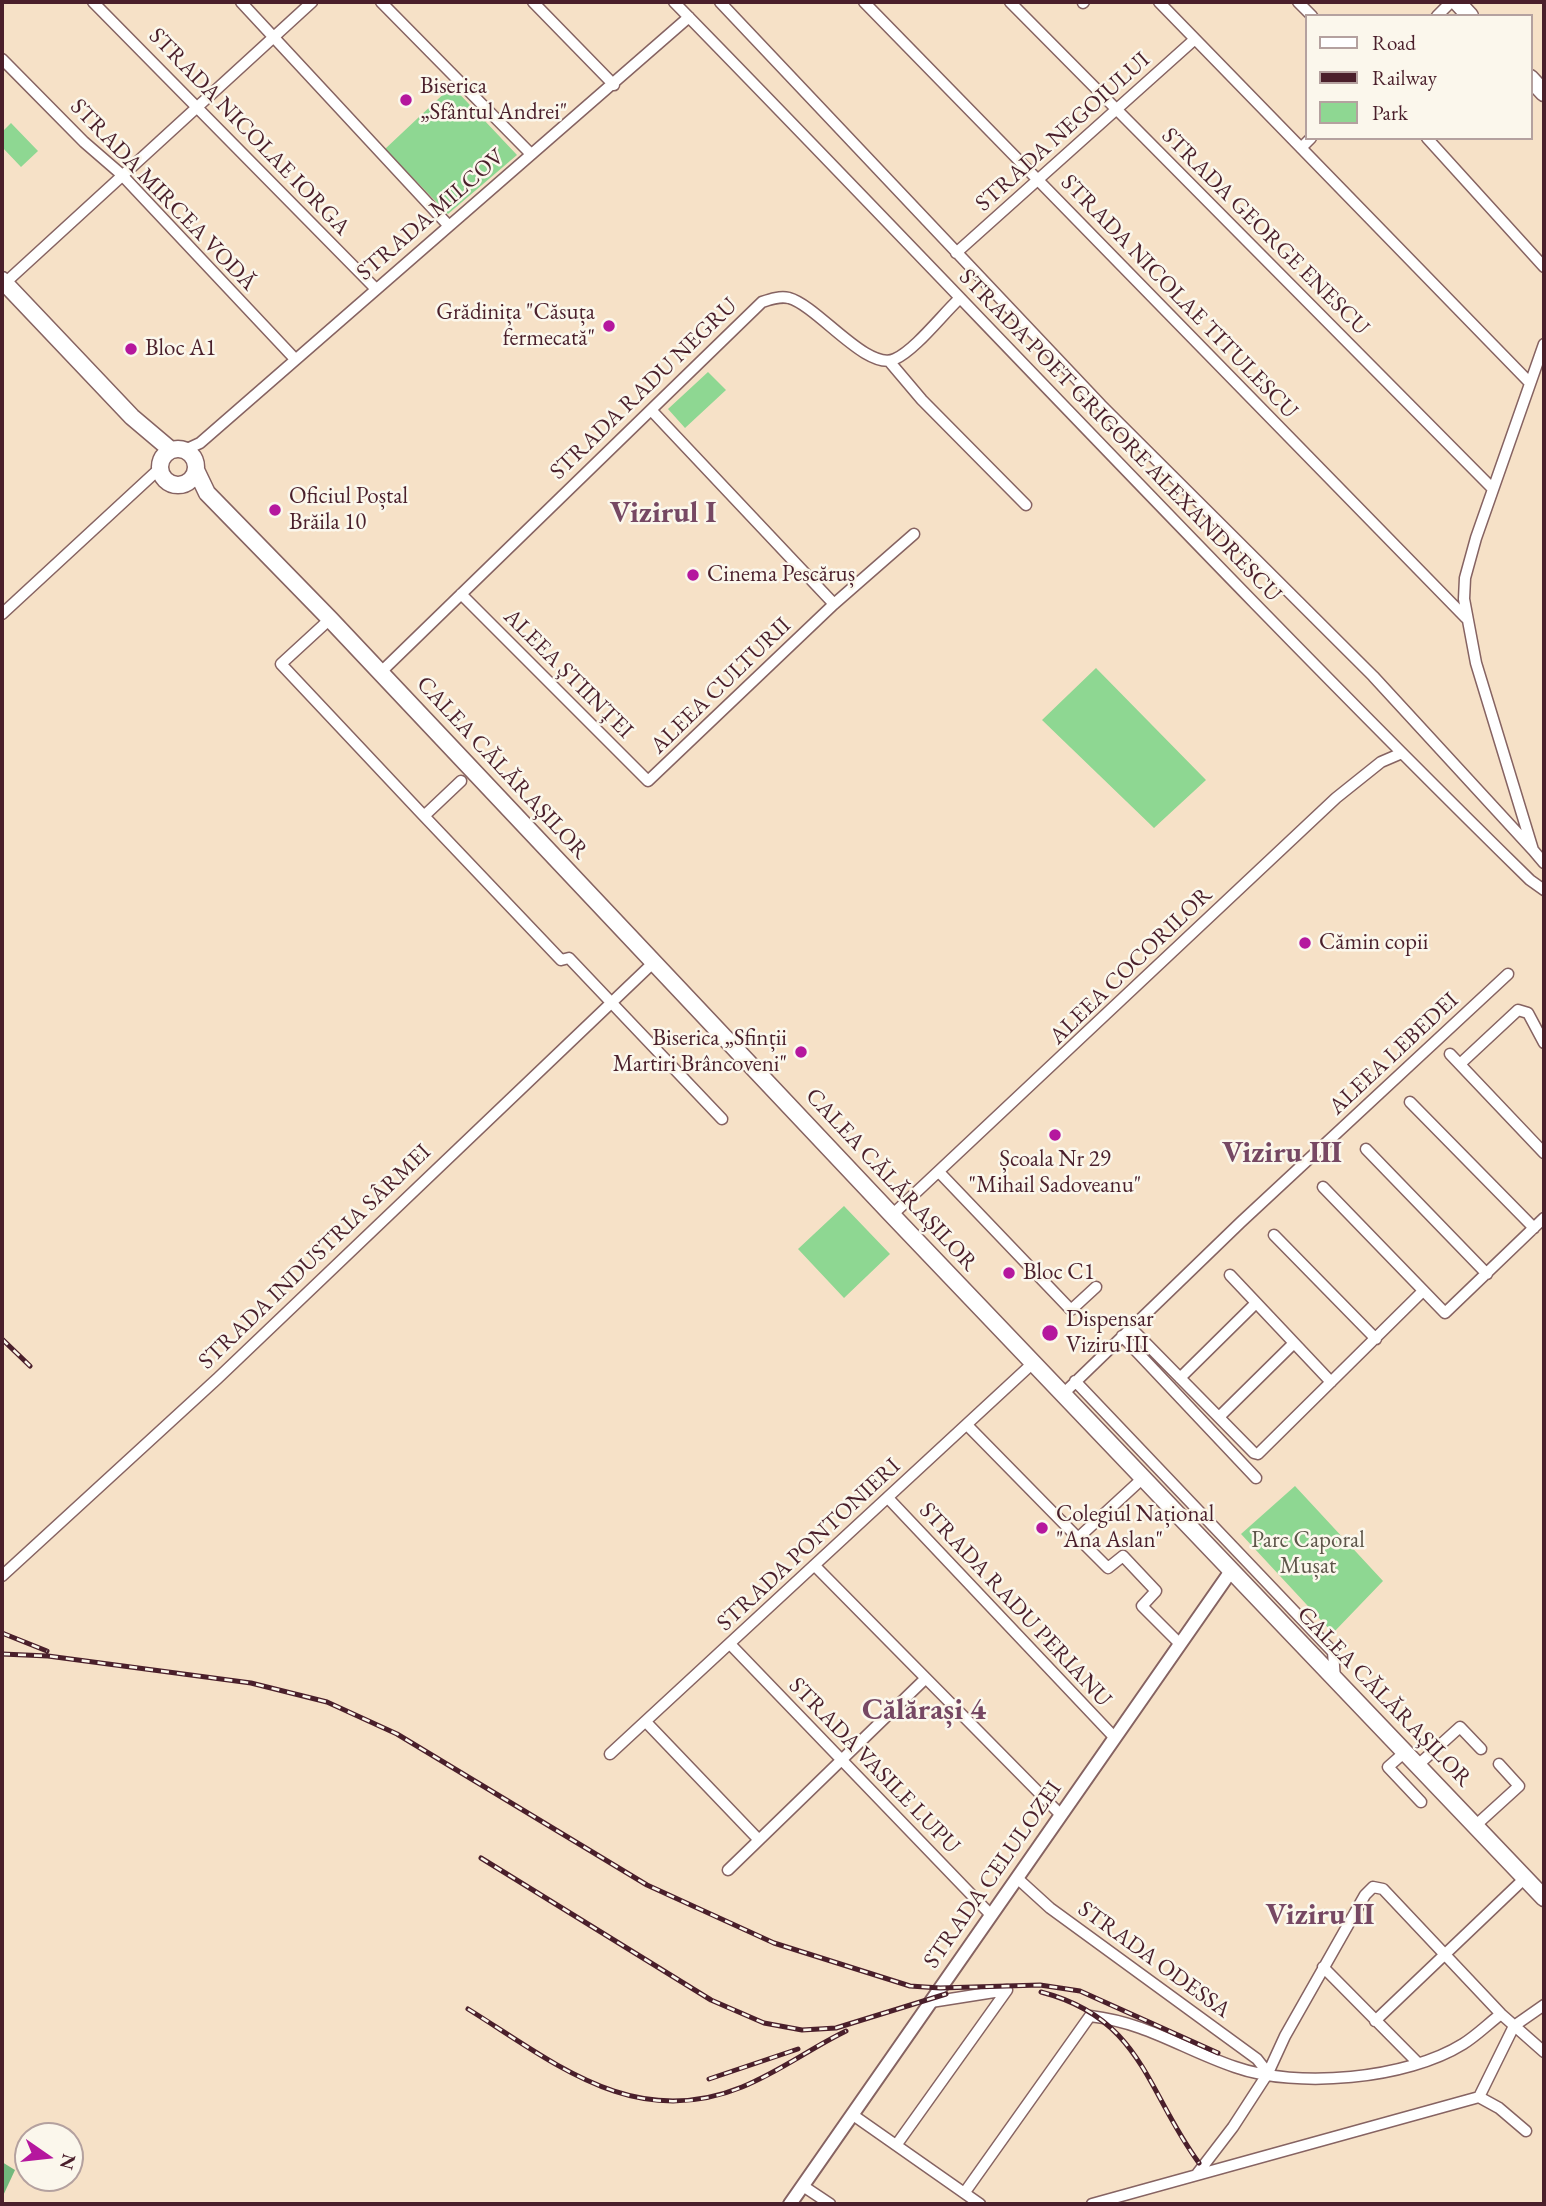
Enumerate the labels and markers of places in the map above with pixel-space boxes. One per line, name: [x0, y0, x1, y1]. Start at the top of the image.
place label: Biserica „Sfântul Andrei": [420, 73, 567, 127]
marker: Biserica „Sfântul Andrei": [398, 92, 414, 108]
place label: Grădinița "Căsuța fermecată": [436, 299, 595, 353]
marker: Grădinița "Căsuța fermecată": [601, 318, 617, 334]
place label: Bloc A1: [145, 335, 216, 363]
marker: Bloc A1: [123, 341, 139, 357]
place label: Oficiul Poștal Brăila 10: [289, 483, 408, 537]
marker: Oficiul Poștal Brăila 10: [267, 502, 283, 518]
place label: Cinema Pescăruș: [707, 561, 855, 589]
marker: Cinema Pescăruș: [685, 567, 701, 583]
place label: Cămin copii: [1319, 929, 1428, 957]
marker: Cămin copii: [1297, 935, 1313, 951]
place label: Biserica „Sfinții Martiri Brâncoveni": [613, 1025, 787, 1079]
marker: Biserica „Sfinții Martiri Brâncoveni": [793, 1044, 809, 1060]
marker: Școala Nr 29 "Mihail Sadoveanu": [1047, 1127, 1063, 1143]
place label: Școala Nr 29 "Mihail Sadoveanu": [969, 1146, 1141, 1200]
place label: Bloc C1: [1023, 1259, 1095, 1287]
marker: Bloc C1: [1001, 1265, 1017, 1281]
place label: Dispensar Viziru III: [1066, 1306, 1154, 1360]
marker: Dispensar Viziru III: [1040, 1323, 1060, 1343]
place label: Colegiul Național "Ana Aslan": [1056, 1501, 1214, 1555]
marker: Colegiul Național "Ana Aslan": [1034, 1520, 1050, 1536]

